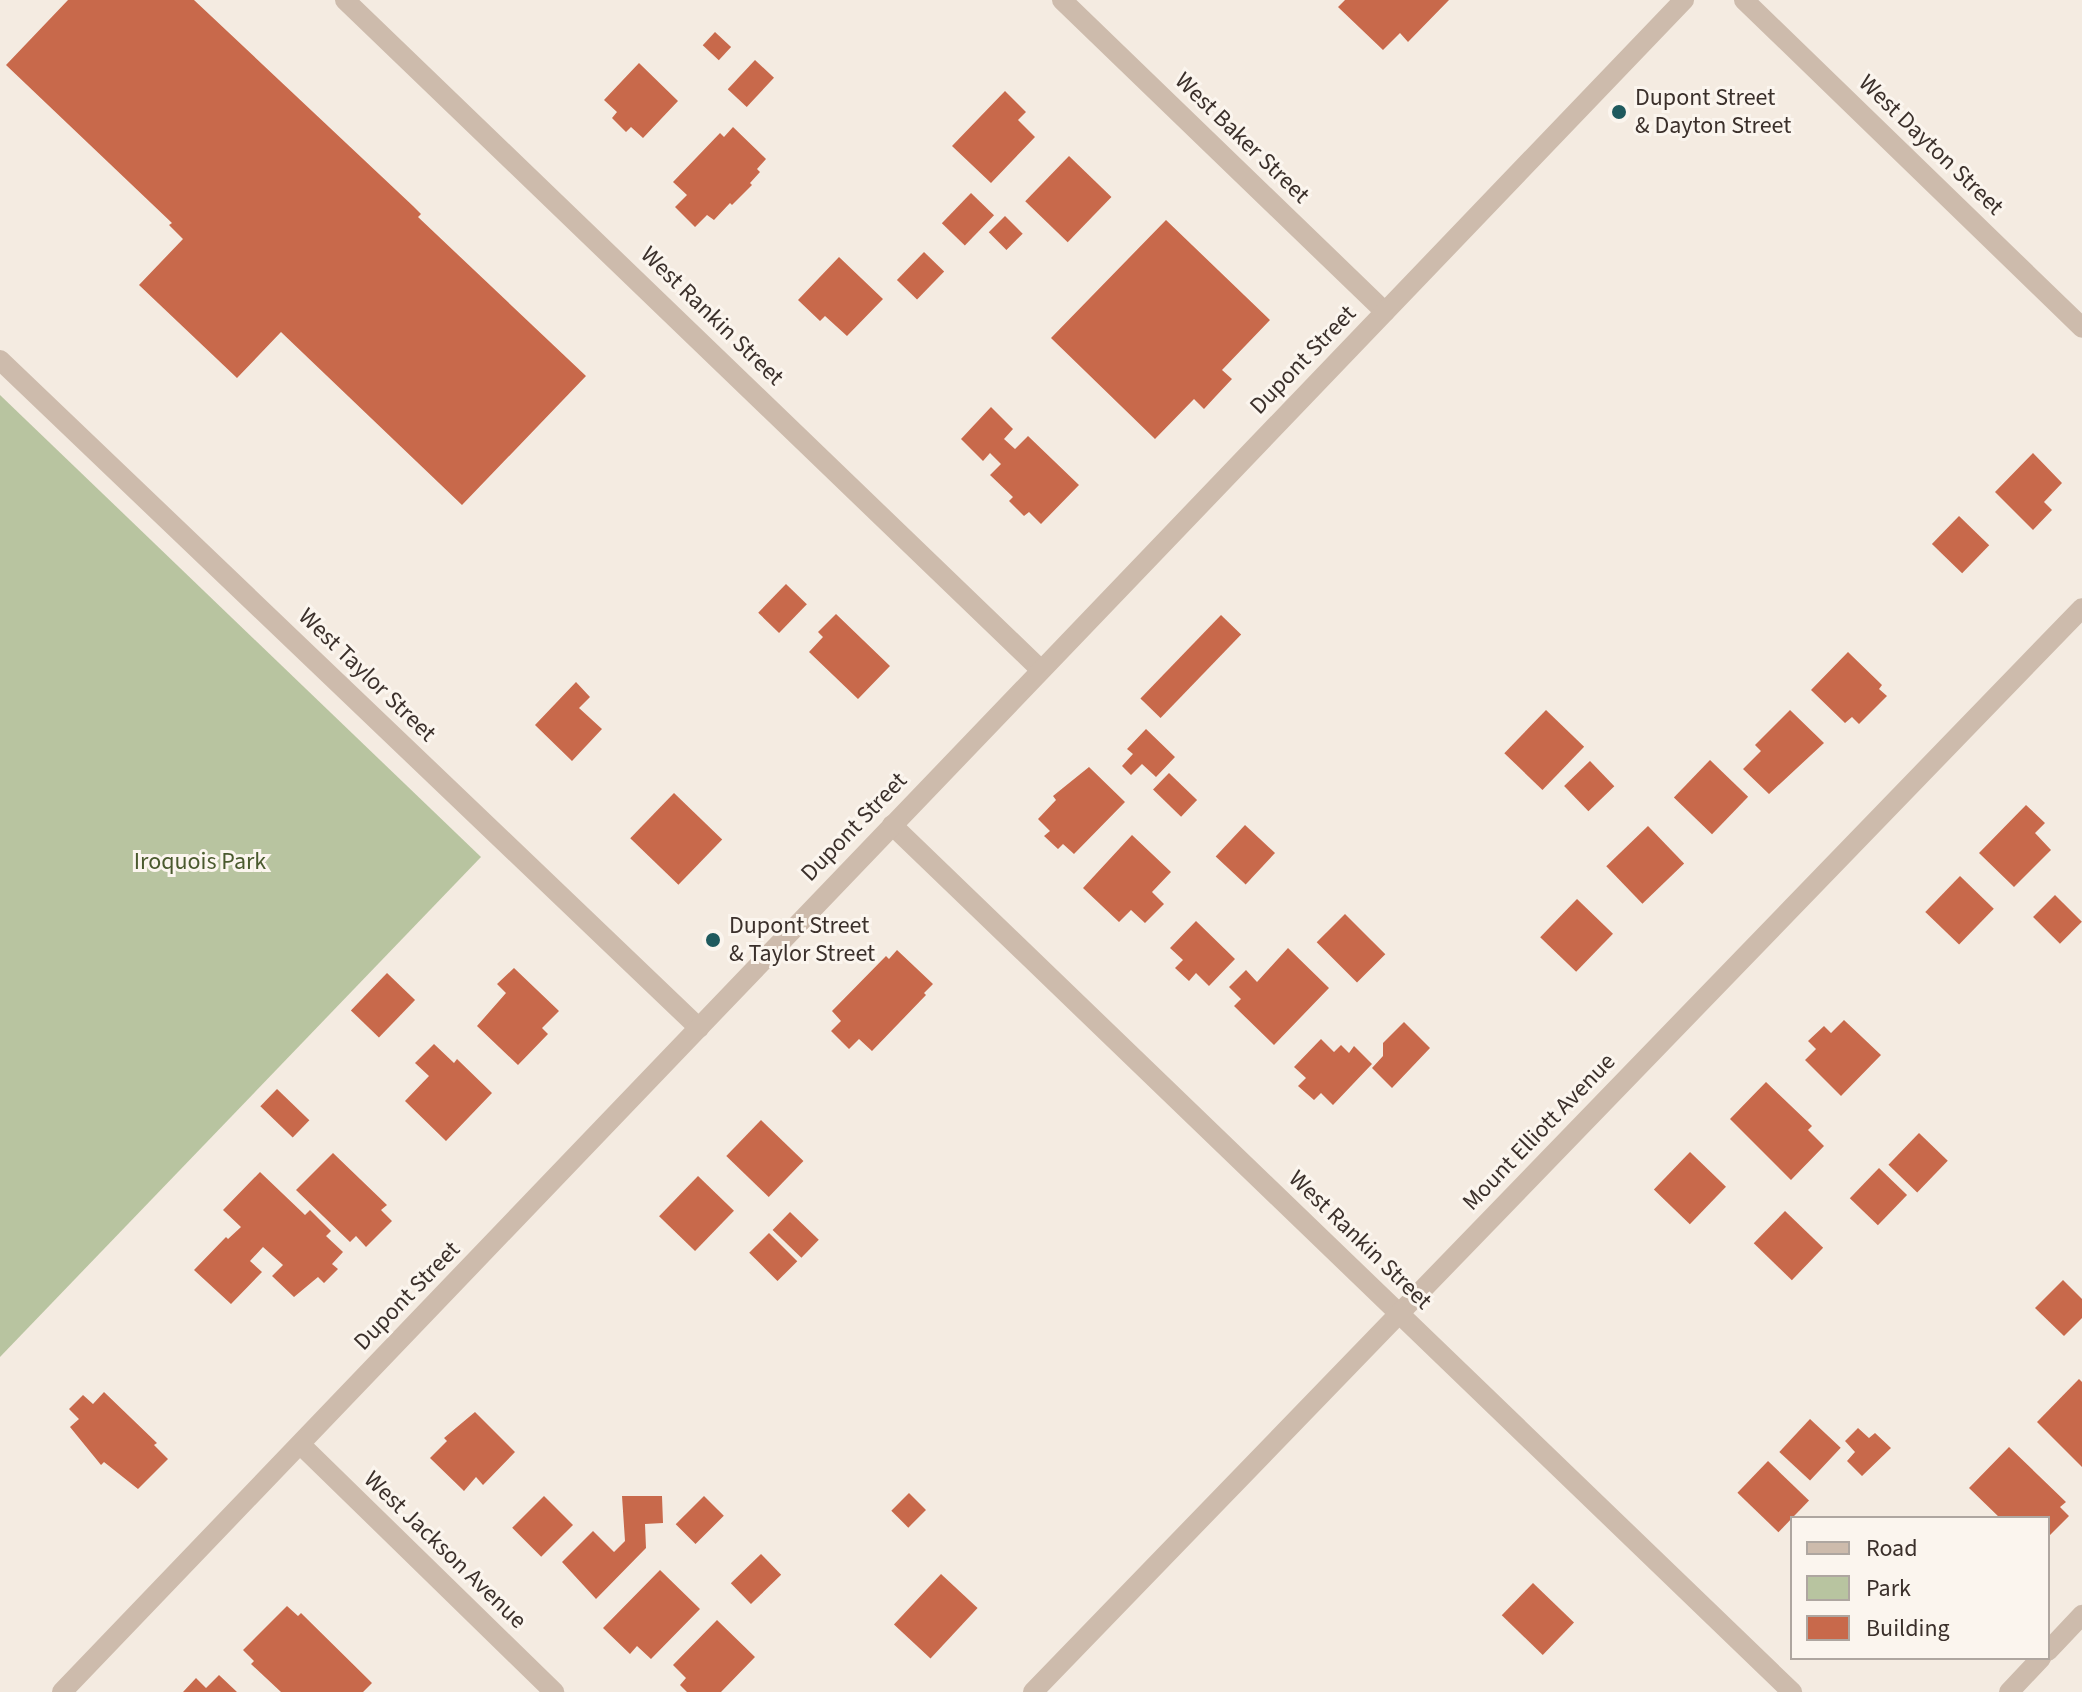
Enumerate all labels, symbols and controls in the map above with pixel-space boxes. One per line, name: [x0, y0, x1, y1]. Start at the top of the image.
street label: West Baker Street: [1169, 66, 1315, 210]
street label: West Dayton Street: [1853, 69, 2009, 221]
place label: Dupont Street & Dayton Street: [1635, 84, 1791, 140]
marker: Dupont Street & Dayton Street: [1610, 103, 1628, 121]
street label: West Rankin Street: [634, 240, 790, 392]
street label: Dupont Street: [1244, 300, 1362, 420]
street label: West Taylor Street: [292, 602, 442, 748]
street label: Dupont Street: [795, 767, 913, 887]
park label: Iroquois Park: [134, 848, 266, 876]
place label: Dupont Street & Taylor Street: [729, 912, 875, 968]
marker: Dupont Street & Taylor Street: [704, 931, 722, 949]
street label: Mount Elliott Avenue: [1457, 1047, 1621, 1217]
street label: West Rankin Street: [1282, 1164, 1438, 1316]
street label: Dupont Street: [348, 1236, 466, 1356]
street label: West Jackson Avenue: [358, 1465, 532, 1635]
legend: [1790, 1516, 2050, 1660]
text: Road: [1866, 1531, 1918, 1566]
text: Park: [1866, 1571, 1911, 1606]
text: Building: [1866, 1611, 1950, 1646]

